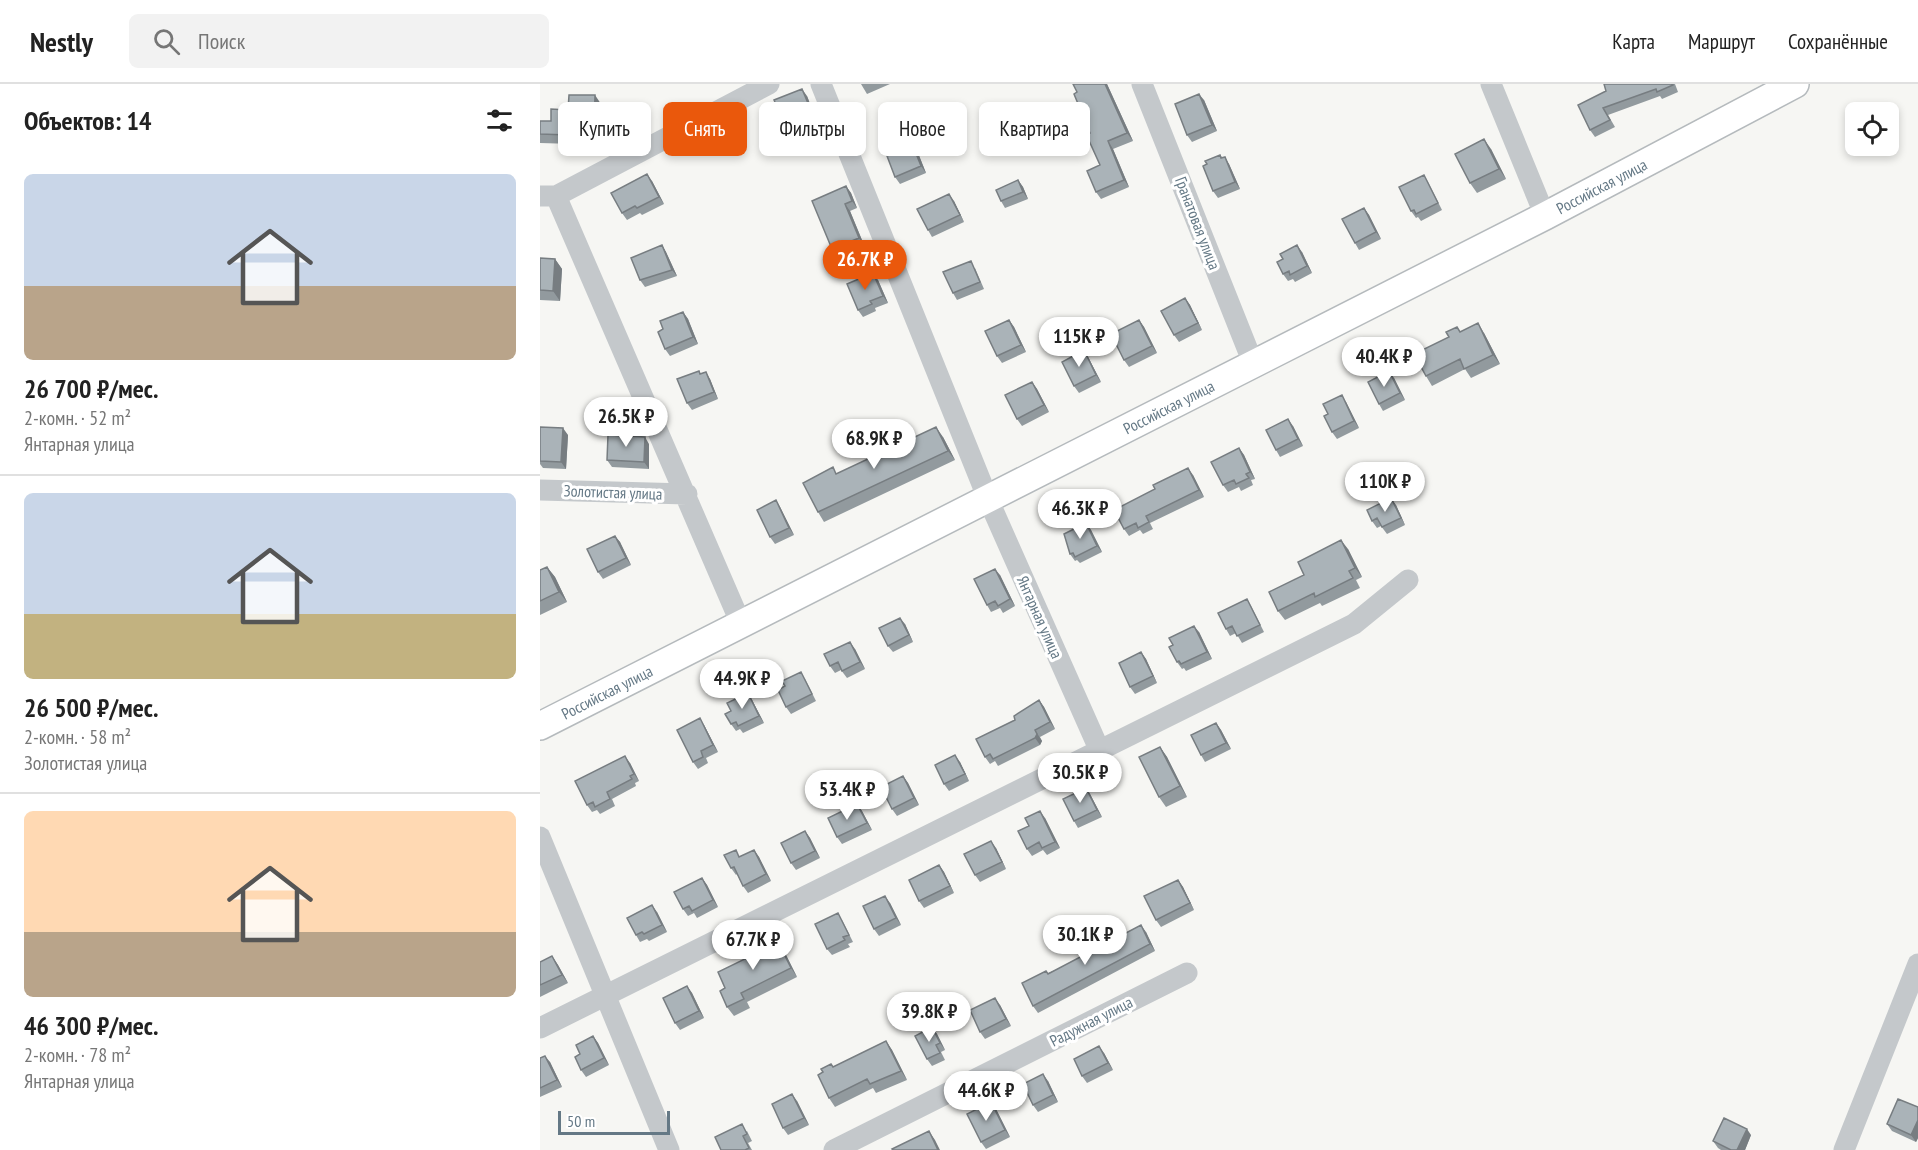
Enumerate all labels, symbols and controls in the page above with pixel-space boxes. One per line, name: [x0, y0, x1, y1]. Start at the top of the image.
search box: [129, 14, 549, 68]
text: Nestly: [30, 23, 93, 60]
icon: search: [150, 25, 183, 58]
text: Поиск: [198, 27, 245, 55]
text: Карта: [1612, 28, 1655, 55]
text: Маршрут: [1688, 28, 1755, 55]
text: Сохранённые: [1788, 28, 1888, 55]
chip: Купить: [558, 102, 651, 156]
chip: Снять: [663, 102, 747, 156]
chip: Фильтры: [759, 102, 866, 156]
chip: Новое: [878, 102, 967, 156]
chip: Квартира: [979, 102, 1090, 156]
map controls: [1845, 102, 1899, 156]
button: locate: [1845, 102, 1899, 156]
text: Объектов: 14: [24, 104, 151, 137]
icon: filters: [483, 104, 516, 137]
street label: Российская улица: [1553, 154, 1650, 218]
street label: Гранатовая улица: [1171, 174, 1225, 272]
icon: home: [216, 213, 324, 321]
pin: 26.7K ₽: [810, 240, 920, 291]
text: 26.7K ₽: [837, 246, 893, 272]
pin: 115K ₽: [1030, 317, 1128, 368]
text: 115K ₽: [1053, 323, 1105, 349]
pin: 40.4K ₽: [1329, 337, 1439, 388]
text: 40.4K ₽: [1356, 343, 1412, 369]
text: 26 700 ₽/мес.: [24, 372, 158, 405]
street label: Российская улица: [1120, 376, 1218, 438]
pin: 26.5K ₽: [571, 397, 681, 448]
text: 26.5K ₽: [598, 403, 654, 429]
text: 2-комн. · 52 m²: [24, 405, 131, 431]
pin: 68.9K ₽: [819, 419, 929, 470]
text: 68.9K ₽: [846, 425, 902, 451]
text: Янтарная улица: [24, 431, 135, 457]
pin: 110K ₽: [1336, 462, 1434, 513]
text: 110K ₽: [1359, 468, 1411, 494]
street label: Золотистая улица: [563, 480, 663, 504]
pin: 46.3K ₽: [1025, 489, 1135, 540]
text: 46.3K ₽: [1052, 495, 1108, 521]
icon: home: [216, 532, 324, 640]
street label: Янтарная улица: [1013, 573, 1067, 661]
pin: 44.9K ₽: [687, 659, 797, 710]
street label: Российская улица: [558, 661, 656, 724]
text: 44.9K ₽: [714, 665, 770, 691]
text: 26 500 ₽/мес.: [24, 691, 158, 724]
text: 2-комн. · 58 m²: [24, 724, 131, 750]
text: Золотистая улица: [24, 750, 147, 776]
pin: 30.5K ₽: [1025, 753, 1135, 804]
text: 30.5K ₽: [1052, 759, 1108, 785]
pin: 53.4K ₽: [792, 770, 902, 821]
text: 53.4K ₽: [819, 776, 875, 802]
icon: home: [216, 850, 324, 958]
pin: 30.1K ₽: [1030, 915, 1140, 966]
pin: 67.7K ₽: [698, 920, 808, 971]
text: 30.1K ₽: [1057, 921, 1113, 947]
text: 67.7K ₽: [726, 926, 780, 952]
pin: 39.8K ₽: [874, 992, 984, 1043]
street label: Радужная улица: [1046, 992, 1136, 1050]
text: 39.8K ₽: [901, 998, 957, 1024]
text: 46 300 ₽/мес.: [24, 1009, 158, 1042]
text: 2-комн. · 78 m²: [24, 1042, 131, 1068]
text: Янтарная улица: [24, 1068, 135, 1094]
pin: 44.6K ₽: [931, 1071, 1041, 1122]
text: 44.6K ₽: [958, 1077, 1014, 1103]
scale bar: [558, 1108, 670, 1136]
text: 50 m: [567, 1111, 595, 1131]

